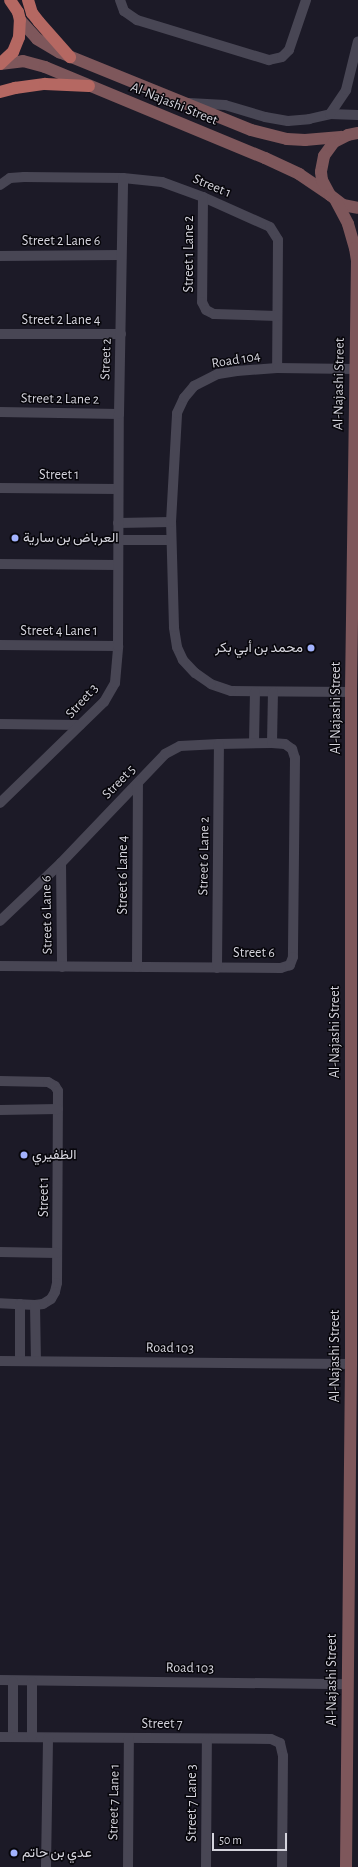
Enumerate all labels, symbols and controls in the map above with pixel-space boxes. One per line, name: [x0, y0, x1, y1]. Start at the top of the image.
street label: Al-Najashi Street: [128, 79, 220, 129]
street label: Street 1: [190, 170, 234, 202]
street label: Street 1 Lane 2: [181, 216, 197, 292]
street label: Street 2 Lane 6: [22, 233, 100, 249]
street label: Street 2 Lane 4: [22, 312, 100, 328]
street label: Street 2: [97, 338, 115, 380]
street label: Al-Najashi Street: [330, 338, 348, 430]
street label: Road 104: [210, 348, 262, 372]
street label: Street 2 Lane 2: [21, 390, 99, 408]
street label: Street 1: [39, 467, 79, 483]
place label: العرباض بن سارية: [23, 530, 119, 546]
marker: العرباض بن سارية: [10, 533, 20, 543]
street label: Street 4 Lane 1: [20, 623, 98, 639]
place label: محمد بن أبي بكر: [215, 640, 303, 656]
marker: محمد بن أبي بكر: [306, 643, 316, 653]
street label: Al-Najashi Street: [328, 662, 344, 754]
street label: Street 3: [62, 680, 102, 722]
street label: Street 5: [99, 761, 139, 803]
street label: Street 6 Lane 2: [195, 817, 213, 895]
street label: Street 6 Lane 4: [115, 835, 131, 915]
street label: Street 6 Lane 6: [38, 875, 56, 955]
street label: Street 6: [233, 945, 275, 961]
street label: Al-Najashi Street: [327, 986, 343, 1078]
place label: الظفيري: [32, 1147, 77, 1163]
marker: الظفيري: [19, 1150, 29, 1160]
street label: Street 1: [36, 1177, 52, 1217]
street label: Al-Najashi Street: [327, 1310, 343, 1402]
street label: Road 103: [146, 1339, 194, 1357]
street label: Al-Najashi Street: [324, 1634, 340, 1726]
street label: Road 103: [166, 1659, 214, 1677]
street label: Street 7: [141, 1716, 183, 1732]
street label: Street 7 Lane 1: [105, 1764, 123, 1840]
street label: Street 7 Lane 3: [184, 1764, 200, 1842]
scale bar: [214, 1825, 289, 1851]
text: 50 m: [219, 1834, 242, 1846]
place label: عدي بن حاتم: [22, 1845, 92, 1861]
marker: عدي بن حاتم: [9, 1848, 19, 1858]

